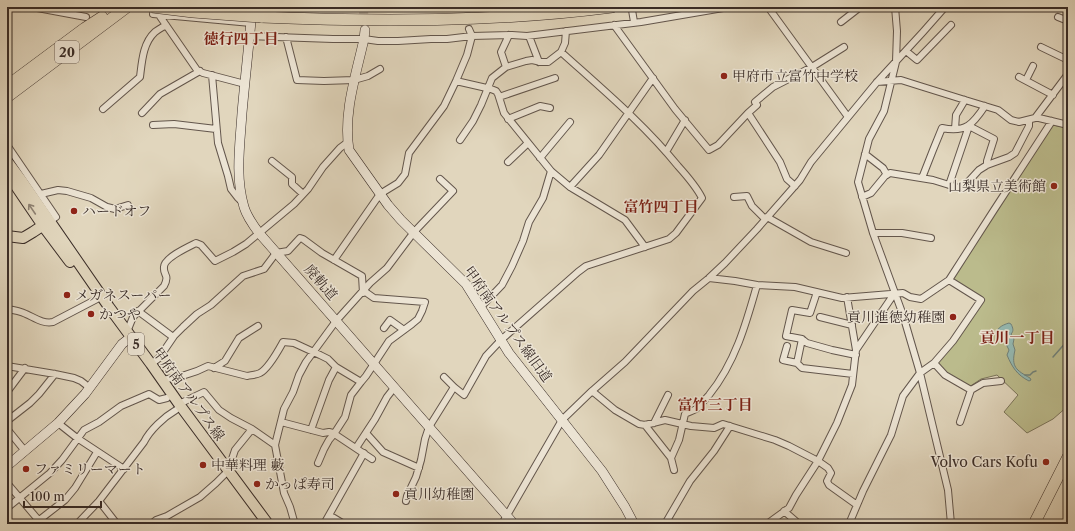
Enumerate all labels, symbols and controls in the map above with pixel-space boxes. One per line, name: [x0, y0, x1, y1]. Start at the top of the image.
district label: 徳行四丁目: [203, 29, 279, 48]
road number: 20: [55, 41, 79, 63]
place label: 甲府市立富竹中学校: [732, 67, 858, 85]
marker: 甲府市立富竹中学校: [719, 71, 729, 81]
place label: 山梨県立美術館: [948, 177, 1046, 195]
marker: 山梨県立美術館: [1049, 181, 1059, 191]
district label: 富竹四丁目: [623, 197, 699, 216]
place label: ハードオフ: [82, 202, 151, 220]
one-way arrow: [28, 204, 36, 215]
marker: ハードオフ: [69, 206, 79, 216]
street label: 廃軌道: [300, 260, 342, 304]
street label: 甲府南アルプス線旧道: [460, 263, 556, 385]
place label: メガネスーパー: [75, 286, 172, 304]
marker: メガネスーパー: [62, 290, 72, 300]
place label: かつや: [99, 305, 141, 323]
place label: 貢川進徳幼稚園: [847, 308, 945, 326]
marker: かつや: [86, 309, 96, 319]
marker: 貢川進徳幼稚園: [948, 312, 958, 322]
district label: 貢川一丁目: [979, 328, 1055, 347]
road number: 5: [128, 333, 144, 355]
street label: 甲府南アルプス線: [149, 344, 229, 444]
district label: 富竹三丁目: [677, 395, 753, 414]
place label: Volvo Cars Kofu: [930, 453, 1038, 471]
place label: 中華料理 藪: [211, 456, 285, 474]
marker: Volvo Cars Kofu: [1041, 457, 1051, 467]
place label: ファミリーマート: [34, 460, 146, 478]
marker: 中華料理 藪: [198, 460, 208, 470]
marker: ファミリーマート: [21, 464, 31, 474]
place label: かっぱ寿司: [265, 475, 335, 493]
marker: かっぱ寿司: [252, 479, 262, 489]
scale bar: [24, 483, 101, 509]
place label: 貢川幼稚園: [404, 485, 474, 503]
text: 100 m: [30, 489, 65, 504]
marker: 貢川幼稚園: [391, 489, 401, 499]

